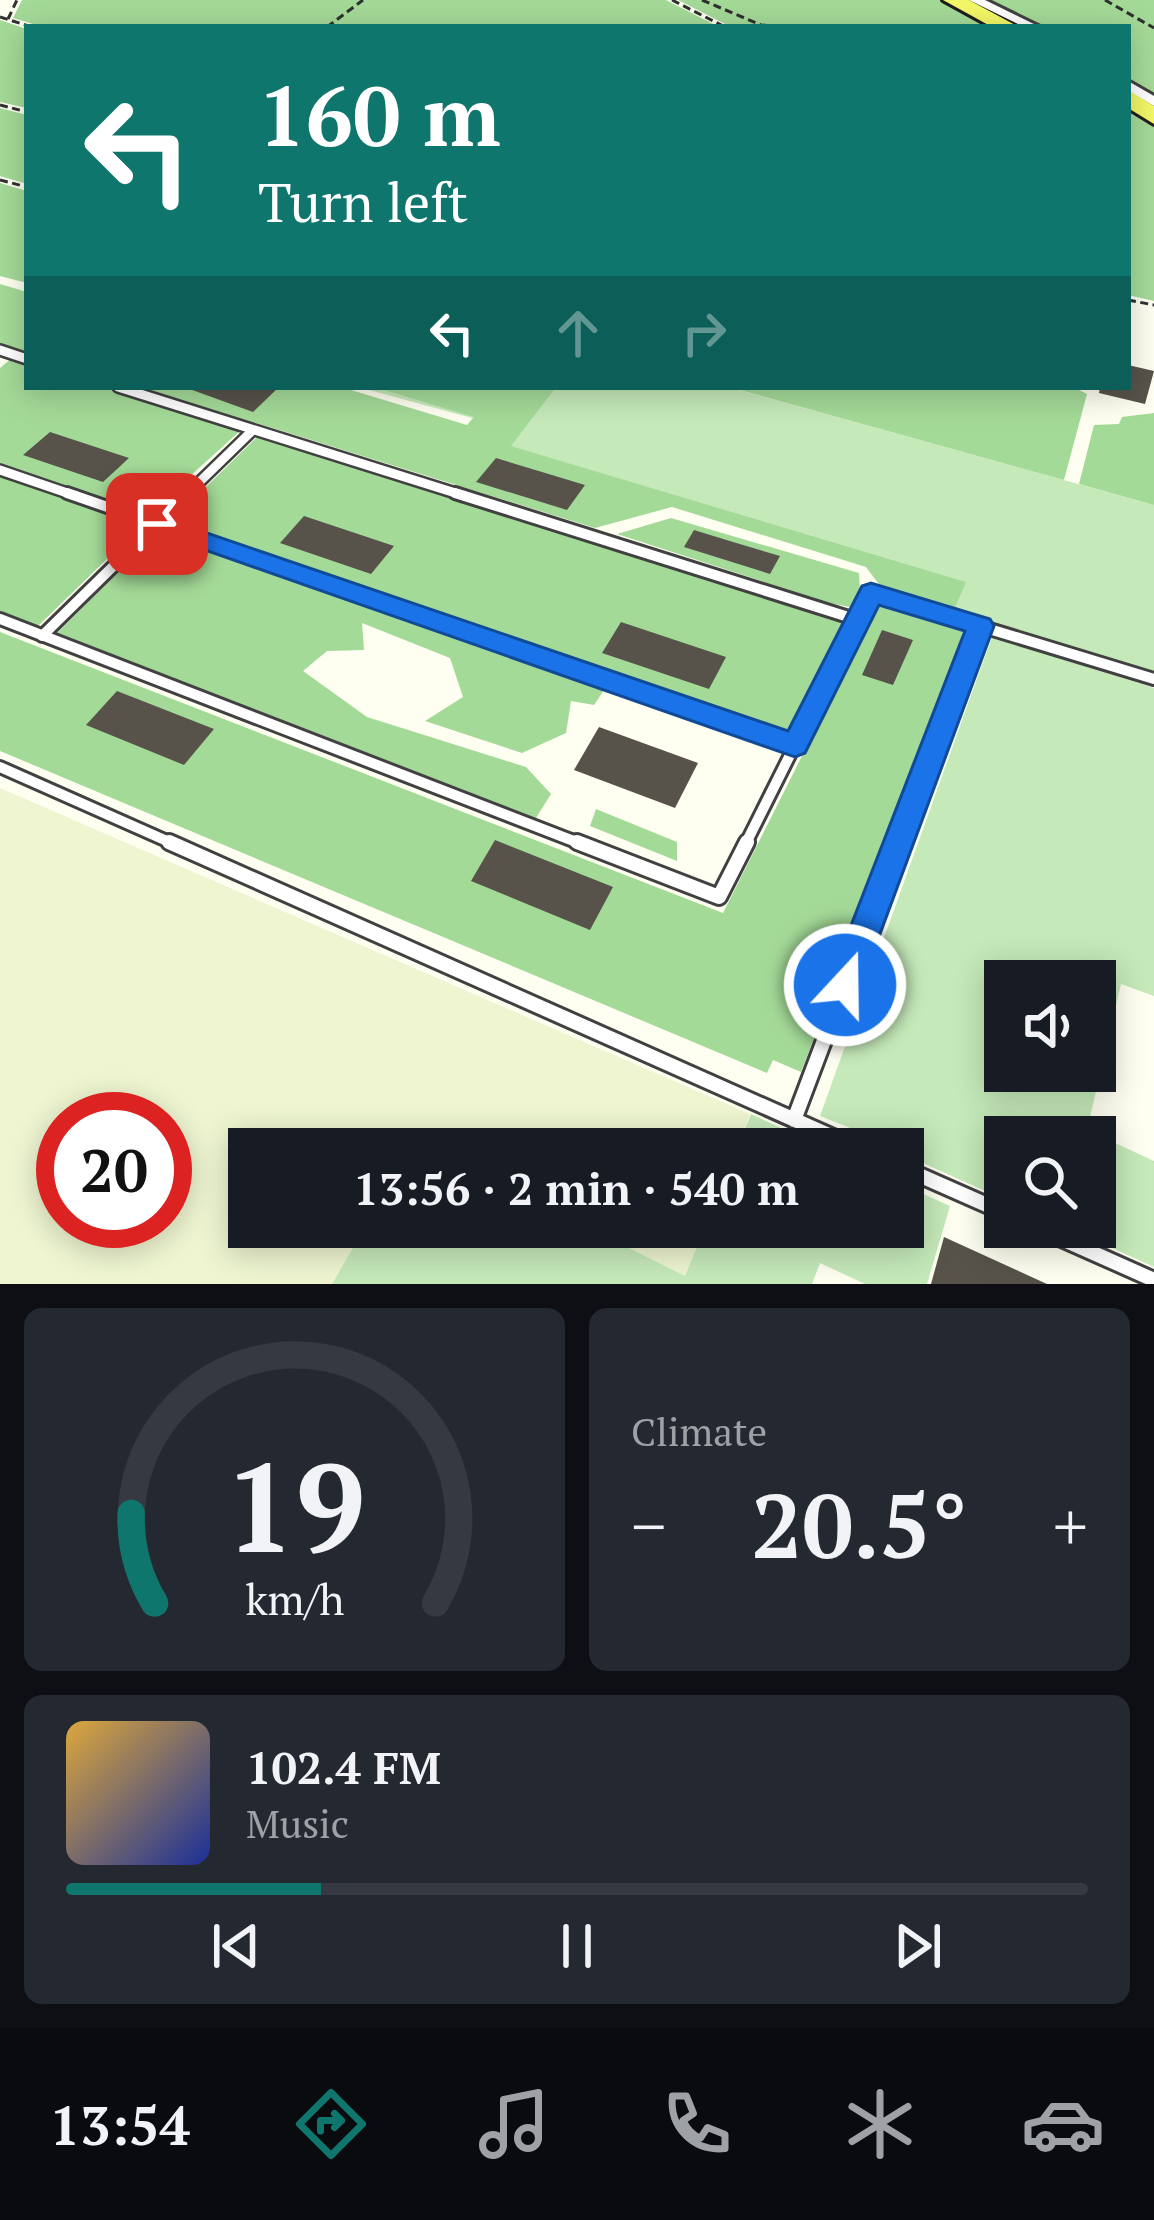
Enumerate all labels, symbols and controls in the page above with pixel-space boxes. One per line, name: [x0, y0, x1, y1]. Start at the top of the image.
text: 160 m: [258, 59, 501, 170]
icon: left: [60, 72, 216, 228]
text: Turn left: [258, 166, 468, 237]
icon: left: [419, 300, 485, 366]
icon: ahead: [545, 300, 611, 366]
icon: right: [671, 300, 737, 366]
pin: [106, 473, 208, 575]
icon: arrive: [124, 491, 190, 557]
position arrow: [782, 922, 908, 1048]
map controls: [984, 960, 1116, 1248]
button: sound: [984, 960, 1116, 1092]
speed limit sign: 20: [36, 1092, 192, 1248]
button: search: [984, 1116, 1116, 1248]
text: 13:56 · 2 min · 540 m: [353, 1158, 799, 1218]
text: Climate: [631, 1405, 767, 1457]
text: 19: [224, 1422, 365, 1588]
text: 20.5°: [751, 1464, 968, 1584]
text: −: [631, 1481, 666, 1569]
text: +: [1053, 1481, 1088, 1569]
text: km/h: [245, 1569, 344, 1626]
text: 102.4 FM: [246, 1737, 441, 1797]
text: Music: [246, 1797, 349, 1849]
icon: previous: [203, 1913, 269, 1979]
icon: pause: [544, 1913, 610, 1979]
icon: next: [885, 1913, 951, 1979]
icon: directions: [289, 2082, 373, 2166]
icon: music: [472, 2082, 556, 2166]
icon: phone: [655, 2082, 739, 2166]
icon: climate: [838, 2082, 922, 2166]
icon: car: [1021, 2082, 1105, 2166]
text: 13:54: [49, 2089, 190, 2160]

